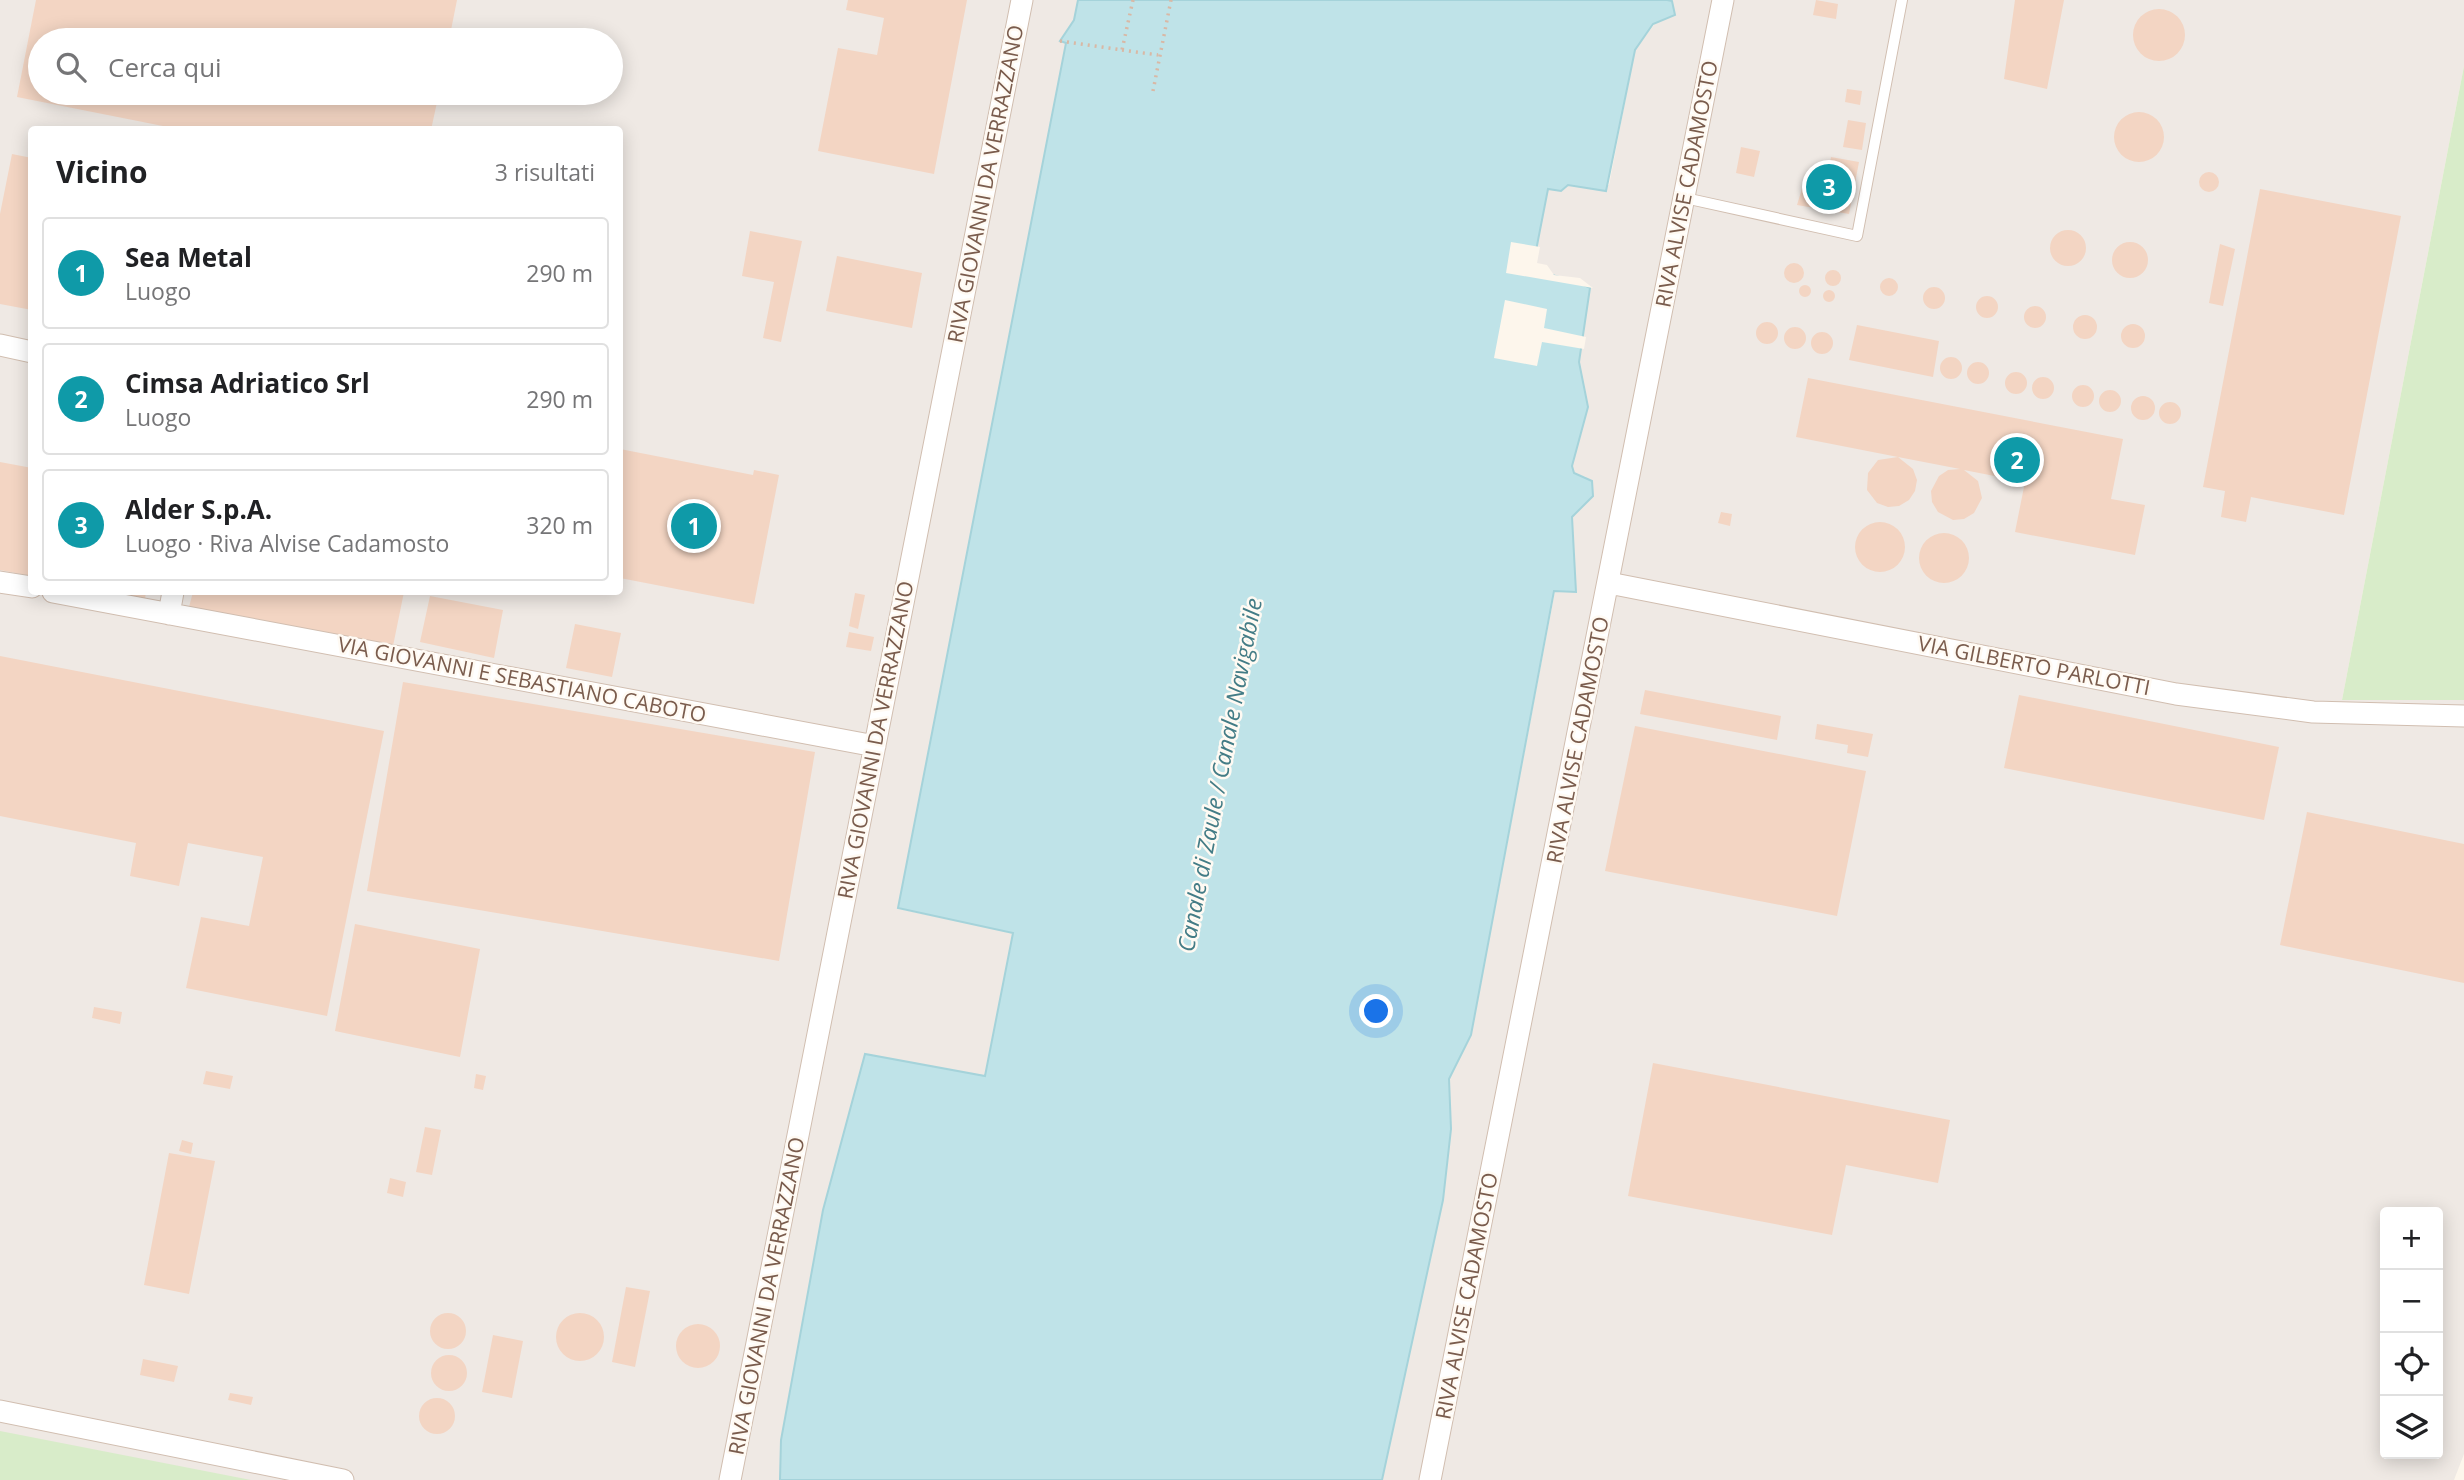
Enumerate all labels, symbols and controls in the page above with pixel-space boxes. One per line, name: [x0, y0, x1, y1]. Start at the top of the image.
street label: RIVA GIOVANNI DA VERRAZZANO: [940, 23, 1030, 345]
search box: [28, 28, 623, 105]
icon: search: [52, 48, 90, 86]
text: Cerca qui: [108, 49, 222, 85]
street label: RIVA ALVISE CADAMOSTO: [1648, 58, 1724, 310]
text: Vicino: [56, 151, 148, 192]
text: 3 risultati: [495, 156, 595, 188]
pin: 3: [1806, 161, 1852, 213]
text: Sea Metal: [125, 239, 252, 275]
text: 1: [74, 257, 88, 289]
text: 290 m: [526, 257, 593, 289]
text: Luogo: [125, 275, 191, 307]
text: Cimsa Adriatico Srl: [125, 365, 370, 401]
text: 2: [74, 383, 88, 415]
text: 290 m: [526, 383, 593, 415]
text: Luogo: [125, 401, 191, 433]
pin: 2: [1994, 434, 2040, 486]
text: Alder S.p.A.: [125, 491, 272, 527]
pin: 1: [671, 500, 717, 552]
text: 3: [74, 509, 88, 541]
text: 320 m: [526, 509, 593, 541]
text: Luogo · Riva Alvise Cadamosto: [125, 527, 449, 559]
street label: RIVA GIOVANNI DA VERRAZZANO: [830, 579, 920, 901]
water label: Canale di Zaule / Canale Navigabile: [1169, 595, 1269, 954]
street label: RIVA ALVISE CADAMOSTO: [1539, 614, 1615, 866]
street label: VIA GILBERTO PARLOTTI: [1916, 629, 2153, 701]
street label: VIA GIOVANNI E SEBASTIANO CABOTO: [336, 630, 709, 729]
your location: [1359, 994, 1393, 1028]
street label: RIVA GIOVANNI DA VERRAZZANO: [721, 1135, 811, 1457]
street label: RIVA ALVISE CADAMOSTO: [1428, 1170, 1504, 1422]
map controls: [2380, 1207, 2443, 1459]
button: +: [2380, 1207, 2443, 1270]
button: −: [2380, 1270, 2443, 1333]
button: locate: [2380, 1333, 2443, 1396]
button: layers: [2380, 1396, 2443, 1459]

